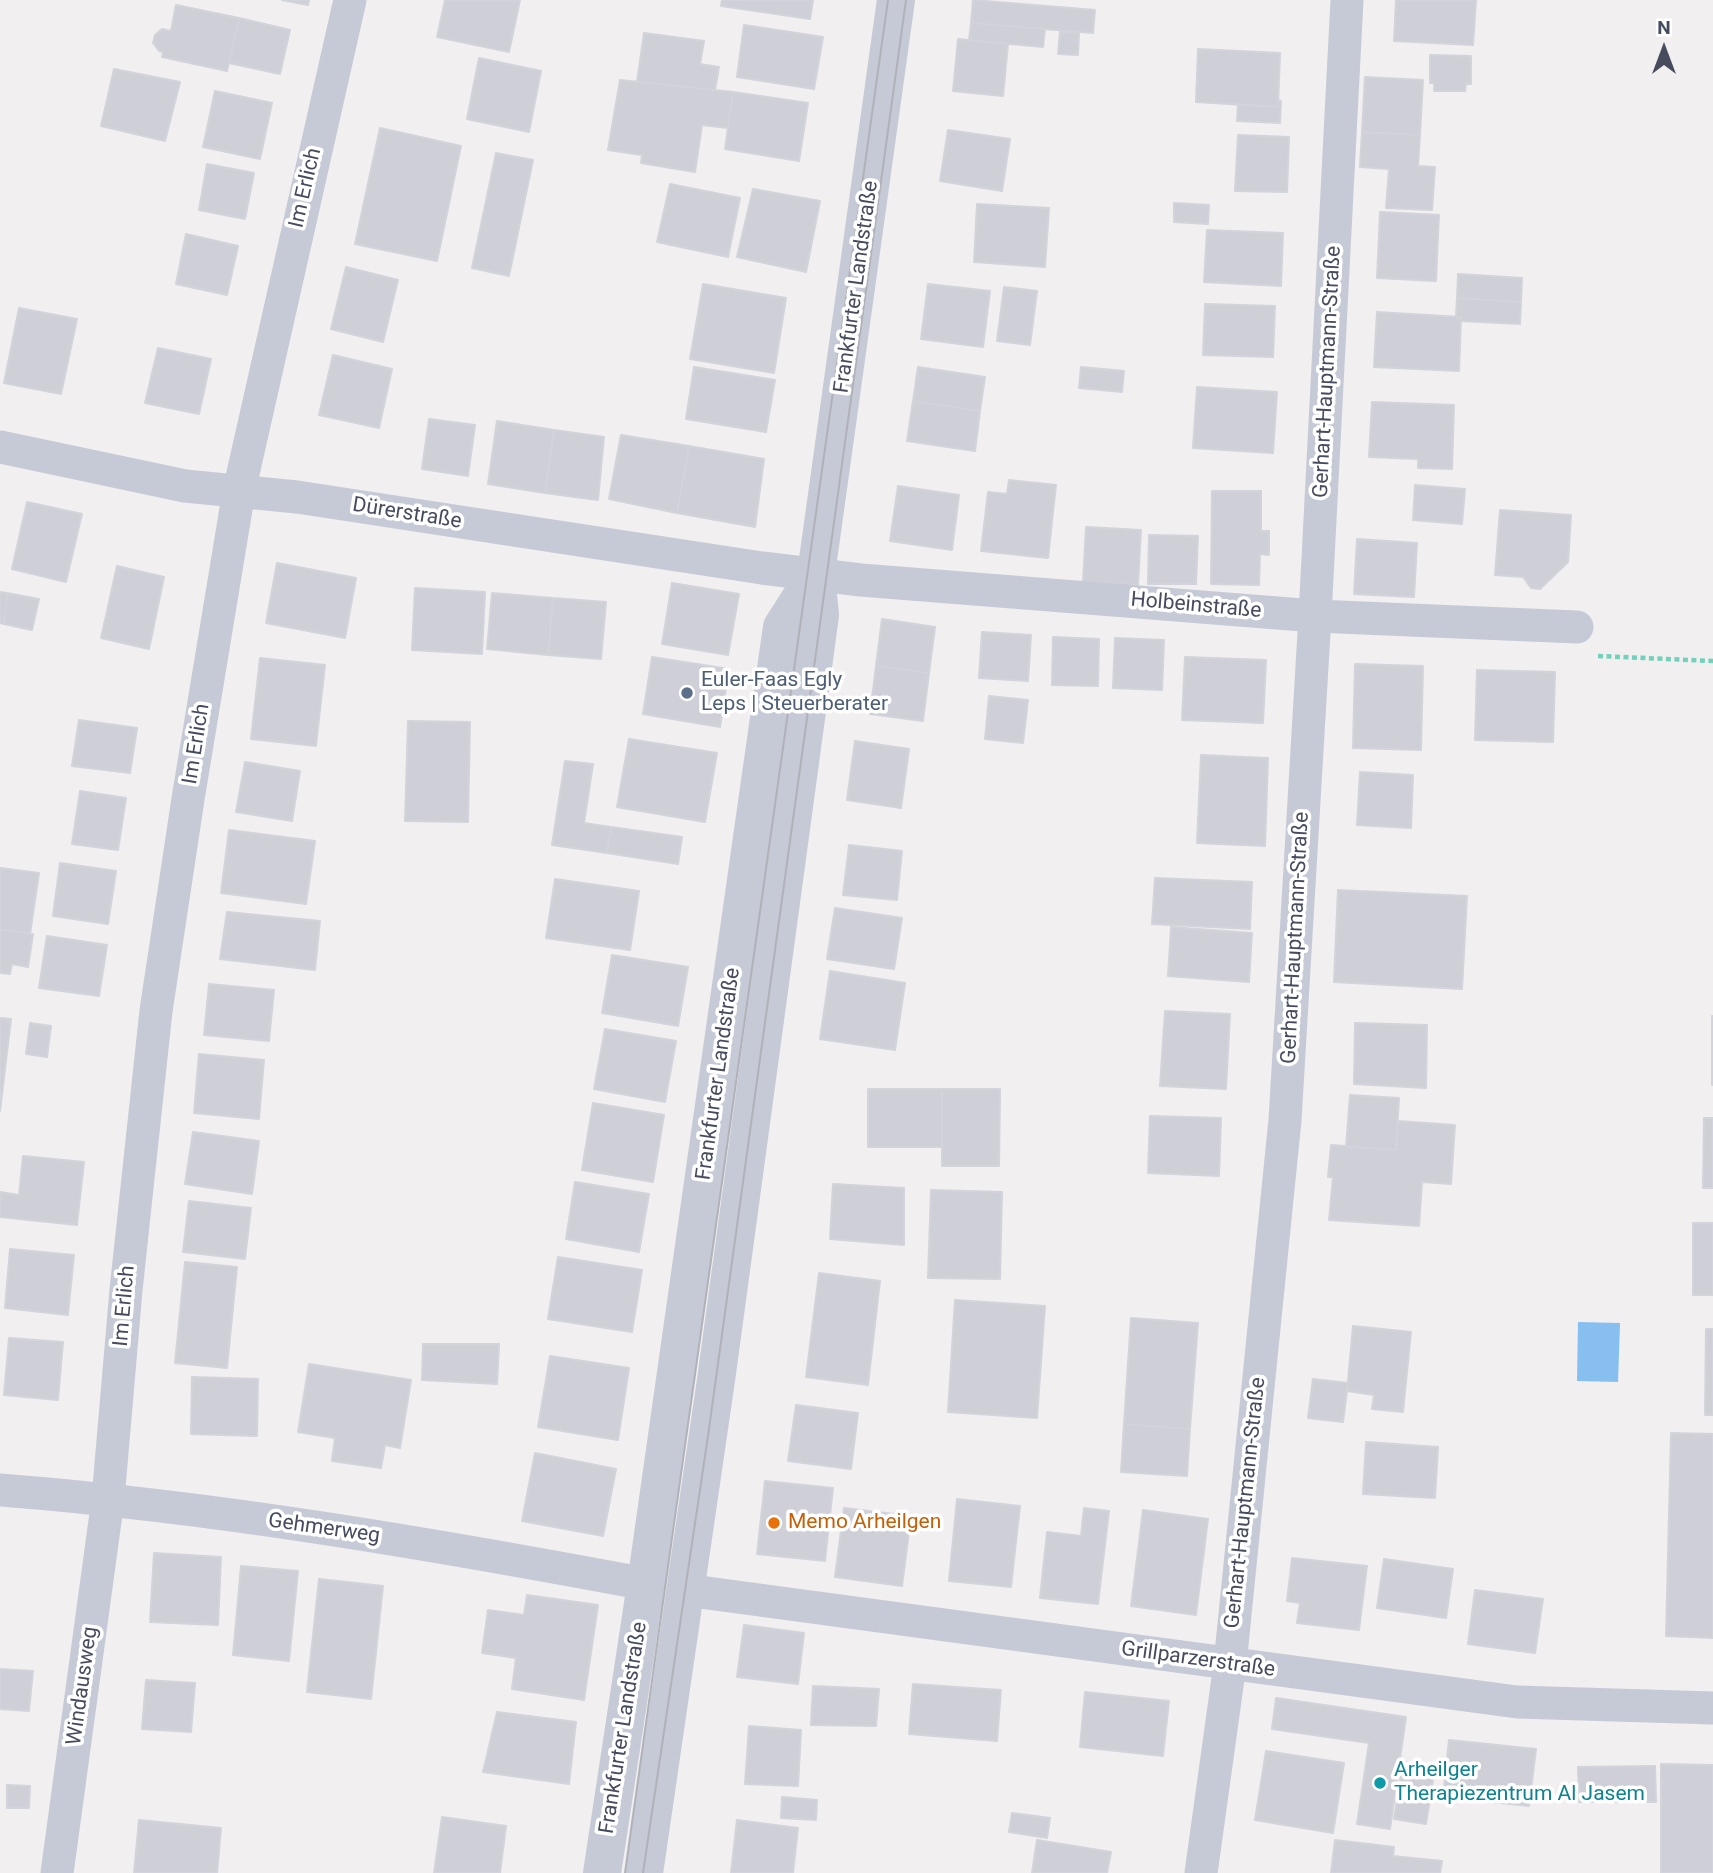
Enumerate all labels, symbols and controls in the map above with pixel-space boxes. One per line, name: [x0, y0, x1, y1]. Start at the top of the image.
north arrow: [1629, 14, 1699, 84]
text: N: [1657, 16, 1671, 39]
street label: Im Erlich: [285, 146, 327, 230]
street label: Frankfurter Landstraße: [830, 179, 884, 395]
street label: Gerhart-Hauptmann-Straße: [1309, 245, 1347, 499]
street label: Dürerstraße: [351, 493, 463, 535]
street label: Holbeinstraße: [1130, 588, 1262, 624]
place label: Euler-Faas Egly Leps | Steuerberater: [701, 668, 888, 718]
marker: Euler-Faas Egly Leps | Steuerberater: [679, 685, 695, 701]
street label: Im Erlich: [178, 702, 216, 786]
street label: Gerhart-Hauptmann-Straße: [1277, 811, 1315, 1065]
street label: Frankfurter Landstraße: [692, 966, 746, 1182]
street label: Im Erlich: [109, 1264, 141, 1348]
street label: Gerhart-Hauptmann-Straße: [1220, 1376, 1272, 1630]
street label: Gehmerweg: [267, 1509, 381, 1549]
place label: Memo Arheilgen: [788, 1510, 941, 1536]
marker: Memo Arheilgen: [766, 1515, 782, 1531]
street label: Frankfurter Landstraße: [595, 1620, 653, 1836]
street label: Windausweg: [62, 1625, 104, 1747]
street label: Grillparzerstraße: [1119, 1637, 1277, 1683]
place label: Arheilger Therapiezentrum Al Jasem: [1394, 1758, 1645, 1808]
marker: Arheilger Therapiezentrum Al Jasem: [1372, 1775, 1388, 1791]

